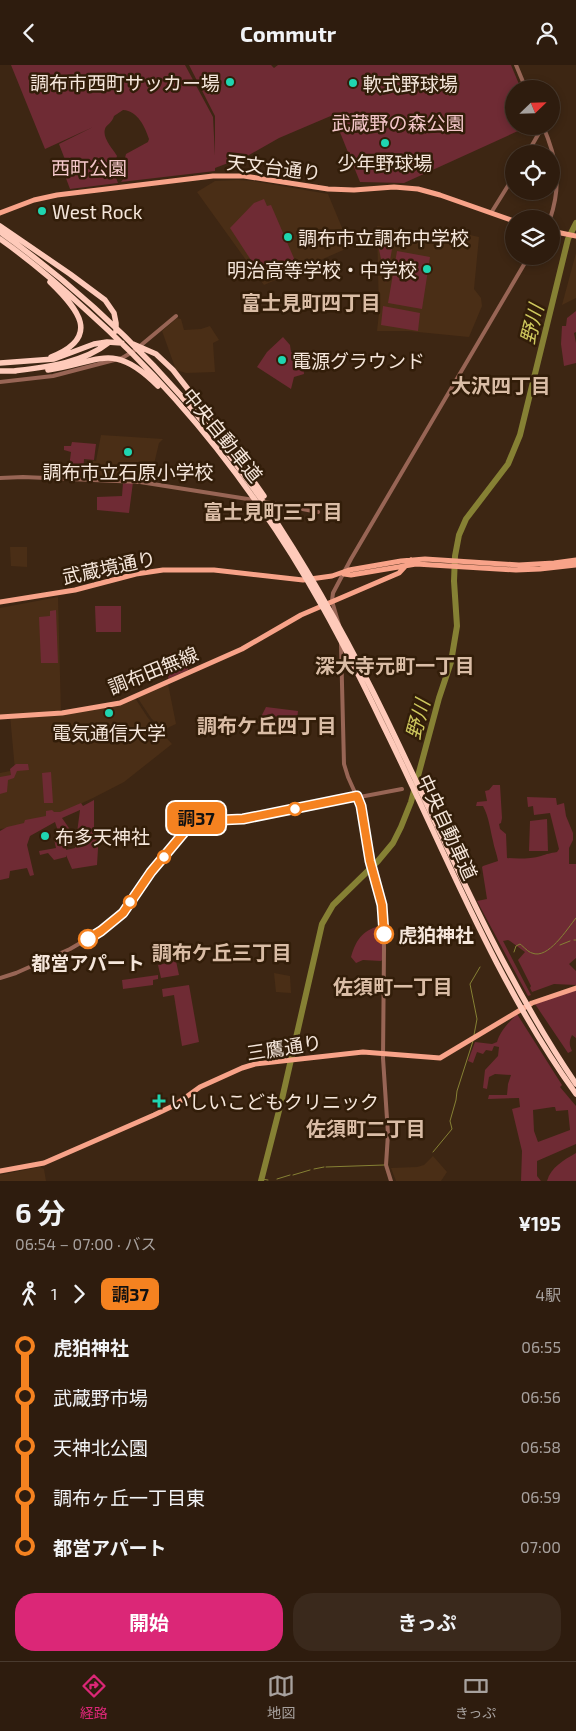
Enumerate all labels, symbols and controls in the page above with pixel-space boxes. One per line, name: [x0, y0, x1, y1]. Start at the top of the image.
icon: back: [15, 19, 43, 47]
icon: person: [533, 19, 561, 47]
text: Commutr: [240, 20, 336, 46]
place label: 調布市西町サッカー場: [30, 71, 220, 94]
place label: 軟式野球場: [363, 72, 458, 95]
marker: 調布市西町サッカー場: [224, 76, 236, 88]
marker: 軟式野球場: [347, 77, 359, 89]
north arrow: [505, 80, 560, 135]
map controls: [505, 80, 560, 265]
park label: 武蔵野の森公園: [331, 111, 465, 134]
marker: 少年野球場: [379, 137, 391, 149]
button: locate: [505, 145, 560, 200]
street label: 天文台通り: [225, 150, 323, 184]
place label: 少年野球場: [337, 151, 433, 174]
park label: 西町公園: [51, 156, 127, 179]
place label: West Rock: [52, 200, 143, 223]
marker: West Rock: [36, 205, 48, 217]
button: layers: [505, 210, 560, 265]
place label: 調布市立調布中学校: [298, 226, 469, 249]
marker: 調布市立調布中学校: [282, 231, 294, 243]
place label: 明治高等学校・中学校: [227, 258, 417, 281]
marker: 明治高等学校・中学校: [421, 263, 433, 275]
district label: 富士見町四丁目: [241, 290, 381, 314]
water label: 野川: [515, 300, 548, 346]
place label: 電源グラウンド: [292, 349, 425, 372]
marker: 電源グラウンド: [276, 354, 288, 366]
district label: 大沢四丁目: [451, 373, 551, 397]
street label: 中央自動車道: [178, 383, 268, 487]
marker: 調布市立石原小学校: [122, 446, 134, 458]
place label: 調布市立石原小学校: [42, 460, 214, 483]
district label: 富士見町三丁目: [203, 499, 343, 523]
street label: 武蔵境通り: [60, 546, 158, 588]
street label: 調布田無線: [105, 642, 201, 698]
district label: 深大寺元町一丁目: [315, 653, 475, 677]
water label: 野川: [400, 695, 434, 741]
marker: 電気通信大学: [103, 707, 115, 719]
district label: 調布ケ丘四丁目: [197, 713, 337, 737]
place label: 電気通信大学: [52, 721, 166, 744]
street label: 中央自動車道: [413, 770, 483, 884]
line badge: 調37: [167, 802, 225, 834]
unlabelled marker: [288, 802, 302, 816]
text: 調37: [177, 807, 215, 829]
place label: 布多天神社: [55, 825, 150, 848]
marker: 布多天神社: [39, 830, 51, 842]
unlabelled marker: [157, 850, 171, 864]
unlabelled marker: [123, 895, 137, 909]
place label: 虎狛神社: [398, 923, 474, 946]
marker: 虎狛神社: [374, 924, 394, 944]
marker: 都営アパート: [78, 929, 98, 949]
district label: 調布ケ丘三丁目: [152, 940, 292, 964]
place label: 都営アパート: [31, 951, 145, 974]
district label: 佐須町一丁目: [333, 974, 453, 998]
street label: 三鷹通り: [245, 1030, 323, 1064]
place label: いしいこどもクリニック: [170, 1090, 379, 1113]
marker: いしいこどもクリニック: [152, 1094, 166, 1108]
district label: 佐須町二丁目: [306, 1116, 426, 1140]
text: 6 分: [15, 1195, 66, 1229]
text: ¥195: [518, 1212, 561, 1235]
text: 06:54 – 07:00 · バス: [15, 1234, 156, 1253]
icon: walk: [15, 1280, 43, 1308]
icon: forward: [65, 1280, 93, 1308]
text: 調37: [111, 1283, 149, 1305]
text: 1: [51, 1284, 57, 1303]
text: 4駅: [535, 1285, 561, 1304]
text: 虎狛神社: [53, 1336, 129, 1359]
text: 06:55: [521, 1337, 561, 1356]
text: 武蔵野市場: [53, 1386, 148, 1409]
text: 06:56: [521, 1387, 561, 1406]
text: 天神北公園: [53, 1436, 148, 1459]
text: 06:58: [520, 1437, 561, 1456]
text: 調布ヶ丘一丁目東: [53, 1486, 205, 1509]
text: 06:59: [521, 1487, 561, 1506]
text: 都営アパート: [53, 1536, 167, 1559]
text: 07:00: [520, 1537, 561, 1556]
button: 開始: [15, 1593, 283, 1651]
button: きっぷ: [293, 1593, 561, 1651]
tab: 経路: [80, 1672, 108, 1722]
tab: 地図: [267, 1672, 295, 1722]
tab: きっぷ: [455, 1672, 496, 1722]

